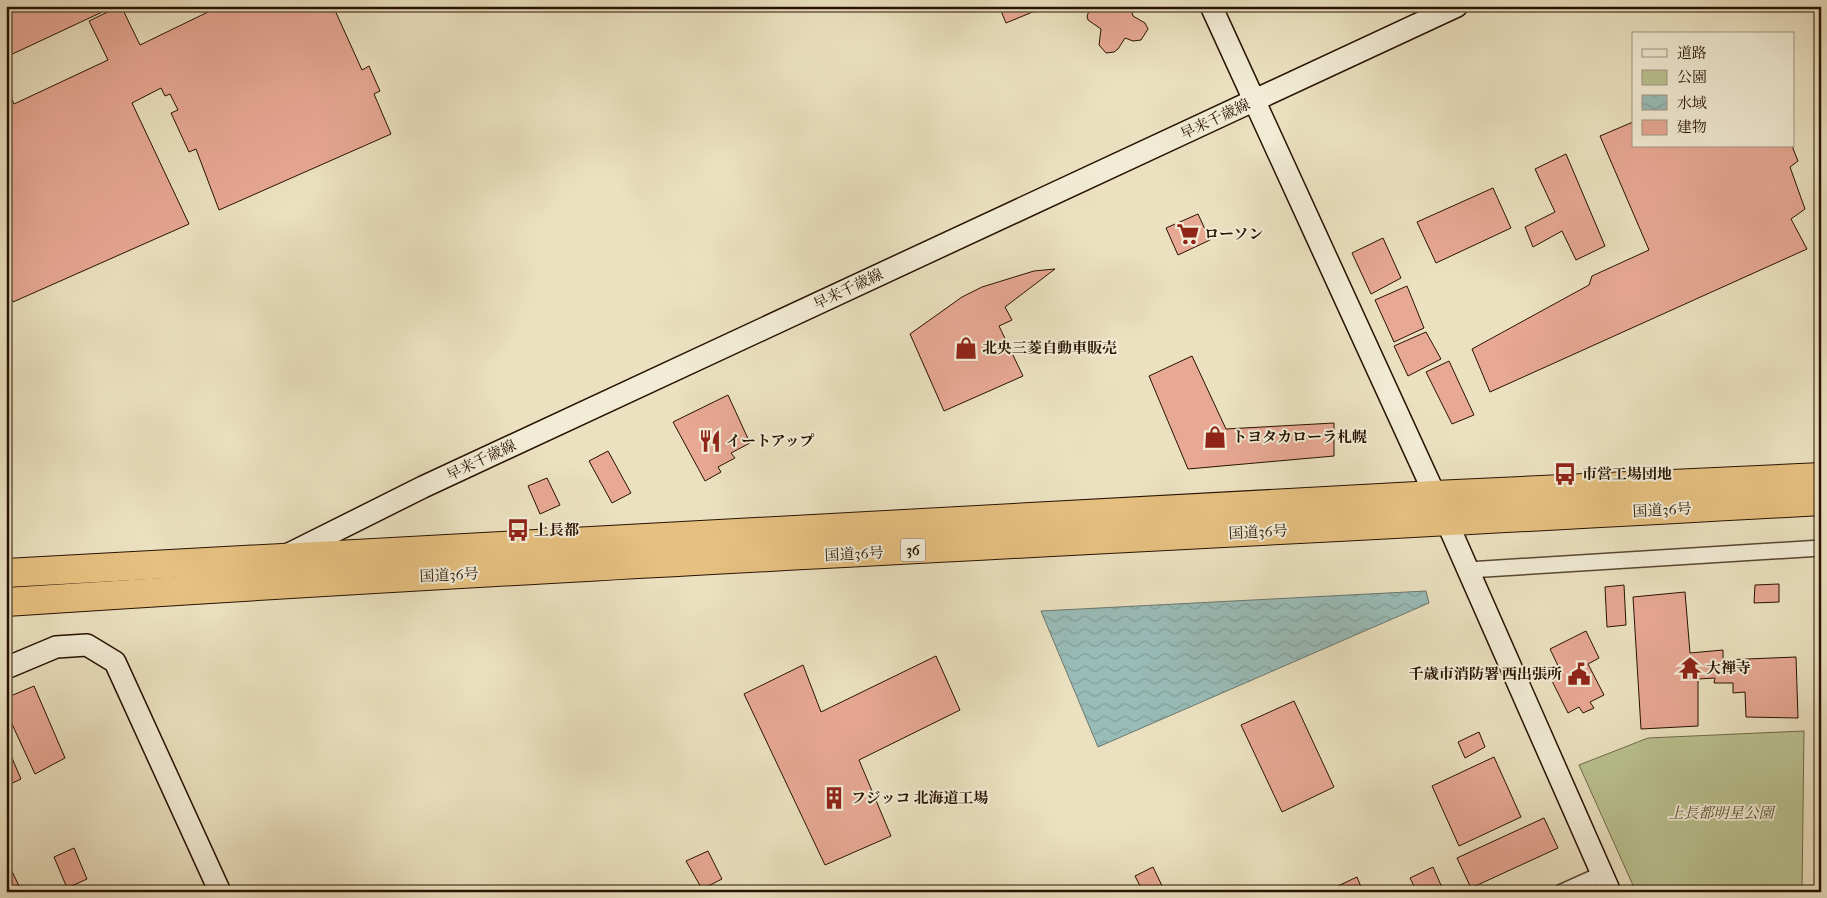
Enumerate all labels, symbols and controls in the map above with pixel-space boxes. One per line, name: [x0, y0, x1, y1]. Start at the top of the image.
legend: [1632, 32, 1794, 148]
text: 道路: [1677, 44, 1707, 62]
text: 公園: [1677, 68, 1707, 86]
text: 水域: [1677, 94, 1707, 112]
street label: 早来千歳線: [1177, 95, 1253, 143]
text: 建物: [1677, 118, 1707, 136]
supermarket icon: ローソン: [1175, 221, 1201, 247]
place label: ローソン: [1204, 225, 1263, 243]
street label: 早来千歳線: [810, 265, 886, 313]
shop icon: 北央三菱自動車販売: [953, 335, 979, 361]
place label: 北央三菱自動車販売: [982, 339, 1117, 357]
shop icon: トヨタカローラ札幌: [1202, 424, 1228, 450]
restaurant icon: イートアップ: [697, 428, 723, 454]
place label: トヨタカローラ札幌: [1232, 428, 1367, 446]
place label: イートアップ: [726, 432, 815, 450]
street label: 早来千歳線: [443, 436, 519, 484]
bus stop icon: 市営工場団地: [1552, 461, 1578, 487]
place label: 市営工場団地: [1582, 465, 1672, 483]
street label: 国道36号: [1632, 499, 1692, 521]
bus stop icon: 上長都: [505, 517, 531, 543]
place label: 上長都: [534, 521, 579, 539]
street label: 国道36号: [1228, 521, 1288, 543]
road number: 36: [900, 538, 926, 562]
street label: 国道36号: [824, 543, 884, 565]
street label: 国道36号: [419, 564, 479, 586]
temple icon: 大禅寺: [1677, 655, 1703, 681]
place label: 大禅寺: [1706, 659, 1751, 677]
public building icon: 千歳市消防署 西出張所: [1566, 661, 1592, 687]
place label: 千歳市消防署 西出張所: [1409, 665, 1562, 683]
building icon: フジッコ 北海道工場: [821, 785, 847, 811]
place label: フジッコ 北海道工場: [851, 789, 989, 807]
park label: 上長都明星公園: [1668, 804, 1776, 822]

